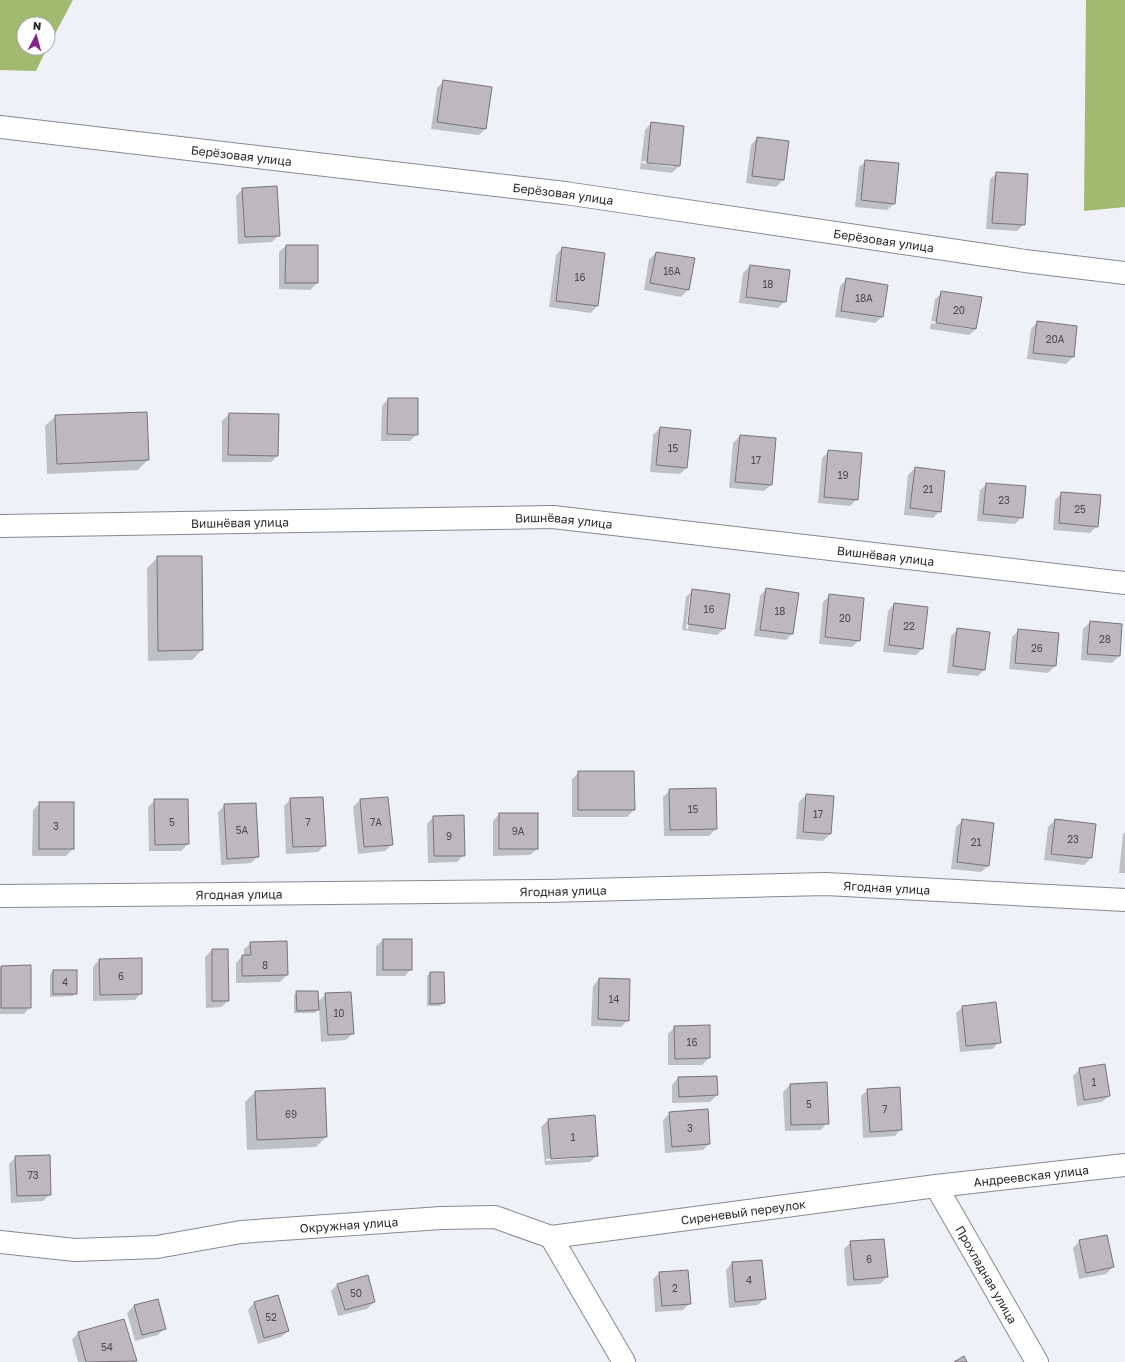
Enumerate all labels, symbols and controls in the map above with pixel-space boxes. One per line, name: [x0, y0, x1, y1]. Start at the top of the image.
north arrow: [16, 16, 56, 56]
text: N: [32, 19, 42, 32]
street label: Берёзовая улица: [190, 142, 293, 169]
street label: Берёзовая улица: [512, 179, 614, 208]
street label: Берёзовая улица: [832, 225, 935, 255]
house number: 16А: [663, 265, 681, 277]
house number: 16: [575, 271, 585, 283]
house number: 18: [763, 278, 773, 290]
house number: 18А: [855, 292, 873, 304]
house number: 20: [953, 304, 965, 316]
house number: 20А: [1046, 333, 1065, 345]
house number: 15: [668, 442, 679, 454]
house number: 17: [751, 454, 761, 466]
house number: 19: [838, 469, 848, 481]
house number: 21: [923, 483, 933, 495]
house number: 23: [998, 494, 1010, 506]
house number: 25: [1074, 503, 1086, 515]
street label: Вишнёвая улица: [515, 509, 613, 531]
street label: Вишнёвая улица: [191, 514, 289, 530]
street label: Вишнёвая улица: [836, 542, 935, 568]
house number: 16: [704, 603, 714, 615]
house number: 18: [775, 605, 785, 617]
house number: 20: [839, 612, 851, 624]
house number: 22: [903, 620, 915, 632]
house number: 28: [1099, 633, 1111, 645]
house number: 26: [1031, 642, 1043, 654]
house number: 15: [688, 803, 699, 815]
house number: 17: [813, 808, 823, 820]
house number: 5: [169, 816, 175, 828]
house number: 7: [305, 816, 311, 828]
house number: 7А: [370, 816, 382, 828]
house number: 3: [53, 820, 59, 832]
house number: 5А: [236, 824, 249, 836]
house number: 9А: [512, 825, 525, 837]
house number: 9: [446, 830, 452, 842]
house number: 23: [1067, 833, 1079, 845]
house number: 21: [971, 836, 981, 848]
street label: Ягодная улица: [843, 877, 931, 897]
street label: Ягодная улица: [519, 882, 607, 899]
street label: Ягодная улица: [195, 886, 283, 902]
house number: 8: [262, 959, 268, 971]
house number: 6: [118, 970, 124, 982]
house number: 4: [62, 976, 68, 988]
house number: 14: [609, 993, 619, 1005]
house number: 10: [333, 1007, 345, 1019]
house number: 16: [687, 1036, 697, 1048]
house number: 1: [1092, 1076, 1097, 1088]
house number: 5: [806, 1098, 812, 1110]
house number: 7: [882, 1103, 888, 1115]
house number: 69: [285, 1108, 297, 1120]
house number: 3: [687, 1122, 693, 1134]
house number: 1: [571, 1131, 576, 1143]
street label: Андреевская улица: [973, 1162, 1089, 1189]
house number: 73: [27, 1169, 39, 1181]
street label: Сиреневый переулок: [680, 1196, 807, 1227]
street label: Окружная улица: [299, 1214, 399, 1235]
street label: Прохладная улица: [953, 1223, 1021, 1326]
house number: 6: [866, 1253, 872, 1265]
house number: 4: [746, 1274, 752, 1286]
house number: 2: [672, 1282, 678, 1294]
house number: 50: [350, 1287, 362, 1299]
house number: 52: [265, 1311, 277, 1323]
house number: 54: [101, 1341, 113, 1353]

